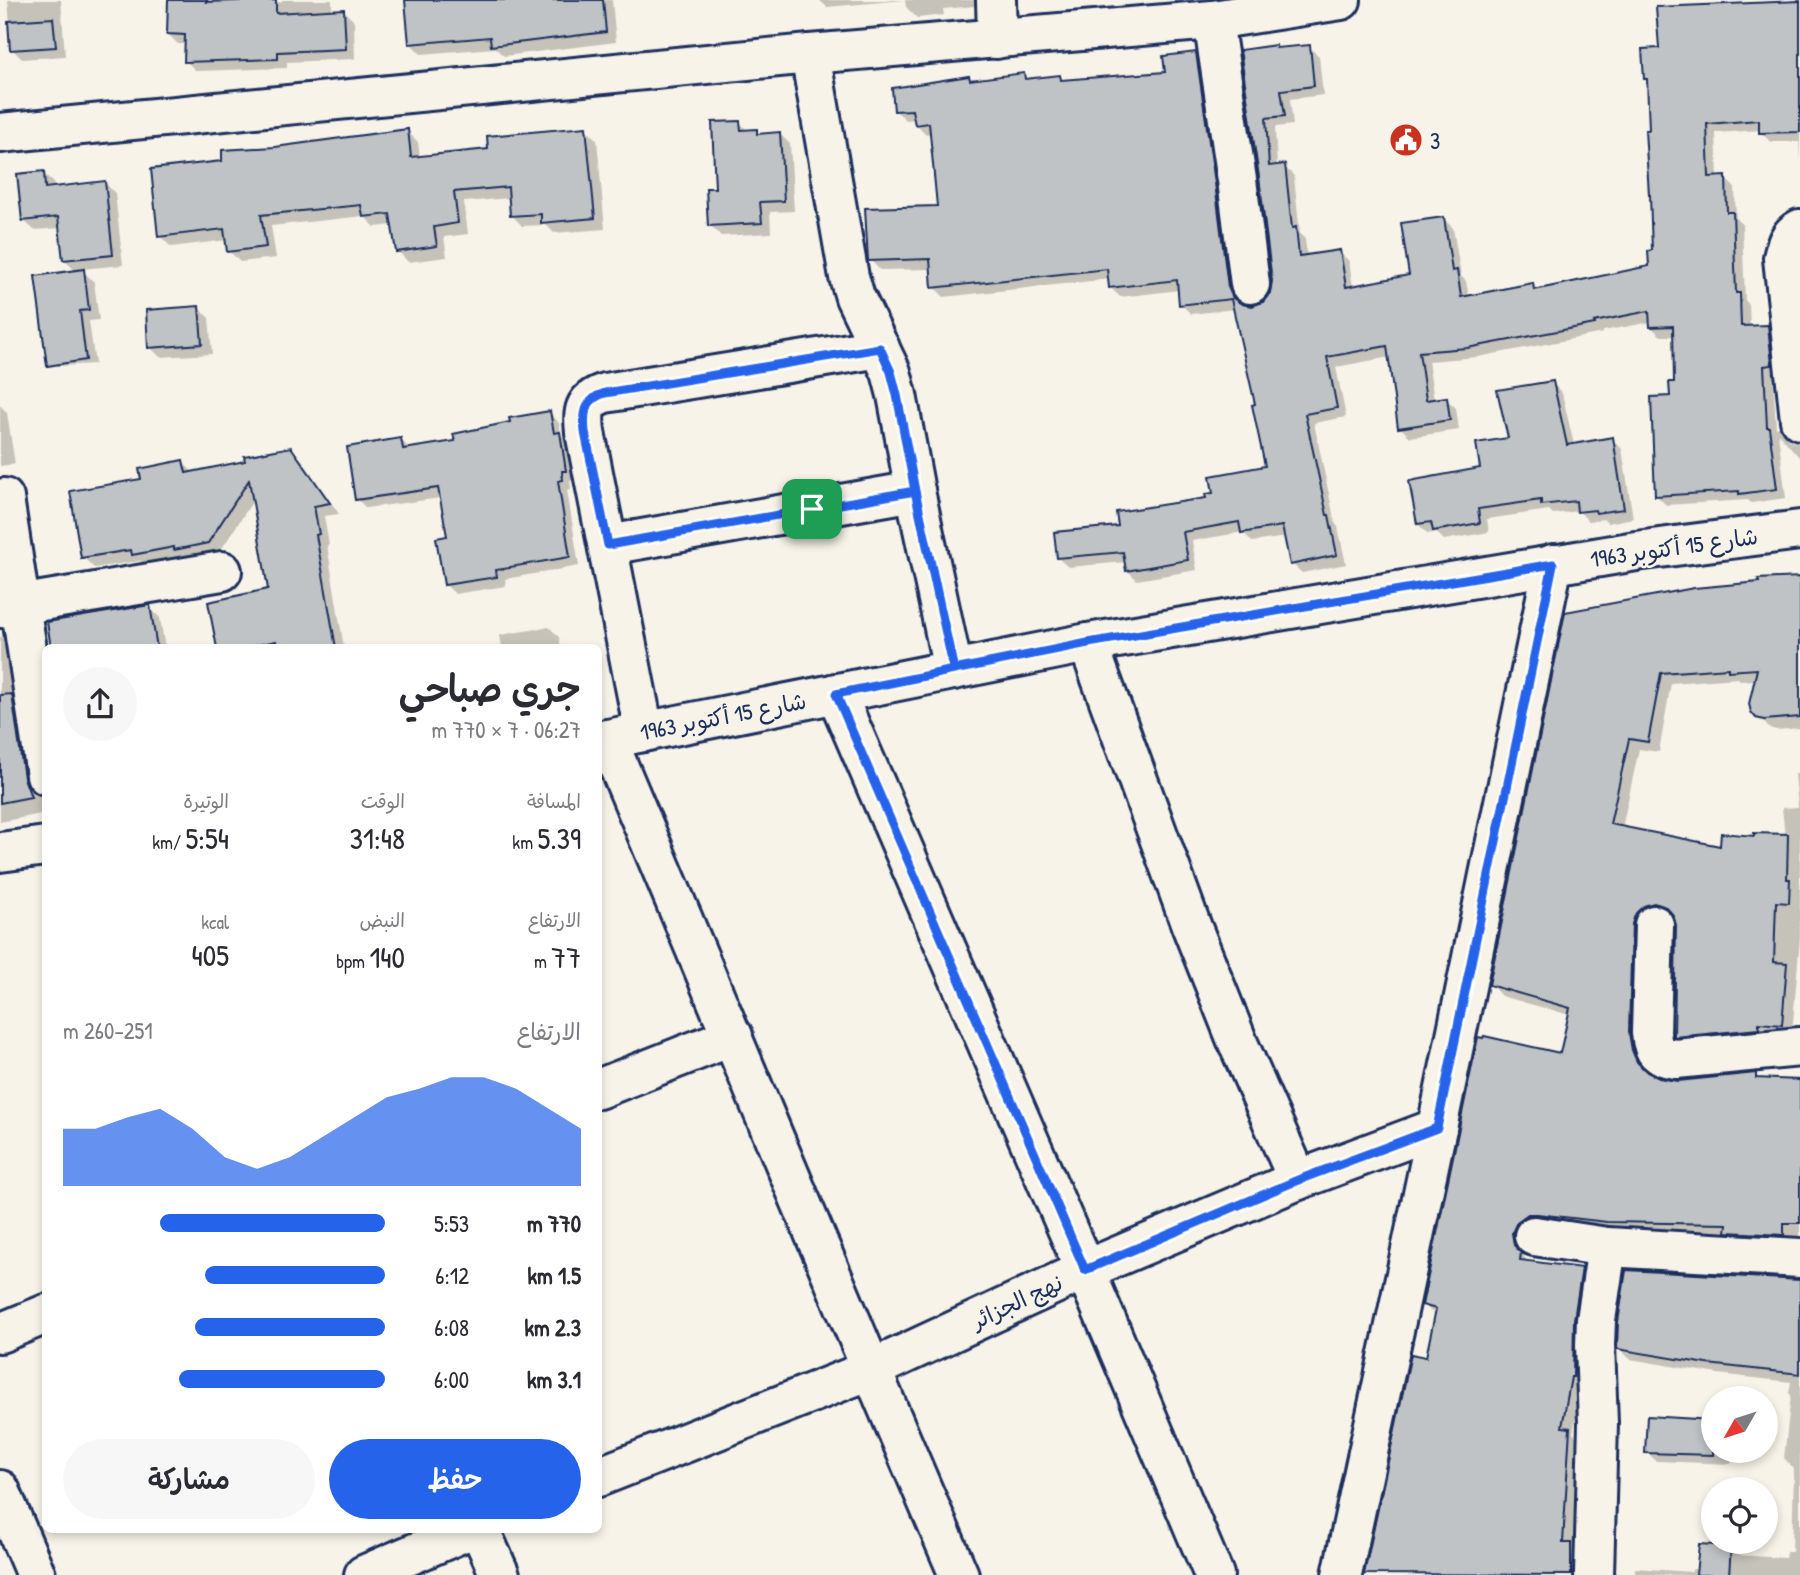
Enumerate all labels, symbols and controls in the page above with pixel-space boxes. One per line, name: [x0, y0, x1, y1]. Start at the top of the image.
public building icon: 3: [1387, 121, 1425, 159]
place label: 3: [1430, 125, 1440, 156]
pin: [782, 479, 842, 539]
icon: arrive: [793, 490, 831, 528]
street label: شارع 15 أكتوبر 1963: [1588, 520, 1760, 575]
text: جري صباحي: [399, 662, 581, 714]
button: share: [63, 667, 137, 741]
street label: شارع 15 أكتوبر 1963: [637, 685, 809, 748]
text: 06:27 · 7 × 770 m: [432, 714, 581, 745]
text: الوتيرة: [183, 788, 229, 814]
text: الوقت: [361, 788, 405, 814]
text: المسافة: [527, 788, 581, 814]
text: 5:54: [185, 818, 229, 858]
text: 31:48: [349, 818, 405, 858]
text: 5.39: [537, 818, 581, 858]
text: /km: [152, 829, 185, 855]
text: km: [512, 829, 537, 855]
text: النبض: [360, 907, 405, 933]
text: الارتفاع: [528, 907, 581, 933]
text: kcal: [201, 909, 229, 935]
text: 405: [192, 935, 229, 975]
text: 140: [369, 937, 405, 977]
text: 77: [551, 937, 581, 977]
text: bpm: [336, 948, 369, 974]
text: m: [534, 948, 551, 974]
text: 251–260 m: [63, 1015, 153, 1046]
text: الارتفاع: [517, 1016, 581, 1047]
text: 5:53: [434, 1208, 469, 1239]
text: 770 m: [527, 1208, 581, 1239]
text: 6:12: [435, 1260, 469, 1291]
text: 1.5 km: [528, 1260, 581, 1291]
street label: نهج الجزائر: [965, 1266, 1068, 1337]
text: 6:08: [434, 1312, 469, 1343]
text: 2.3 km: [525, 1312, 581, 1343]
text: 6:00: [434, 1364, 469, 1395]
text: 3.1 km: [527, 1364, 581, 1395]
north arrow: [1701, 1386, 1778, 1463]
map controls: [1701, 1386, 1778, 1554]
button: مشاركة: [63, 1439, 315, 1519]
button: حفظ: [329, 1439, 581, 1519]
button: locate: [1701, 1477, 1778, 1554]

